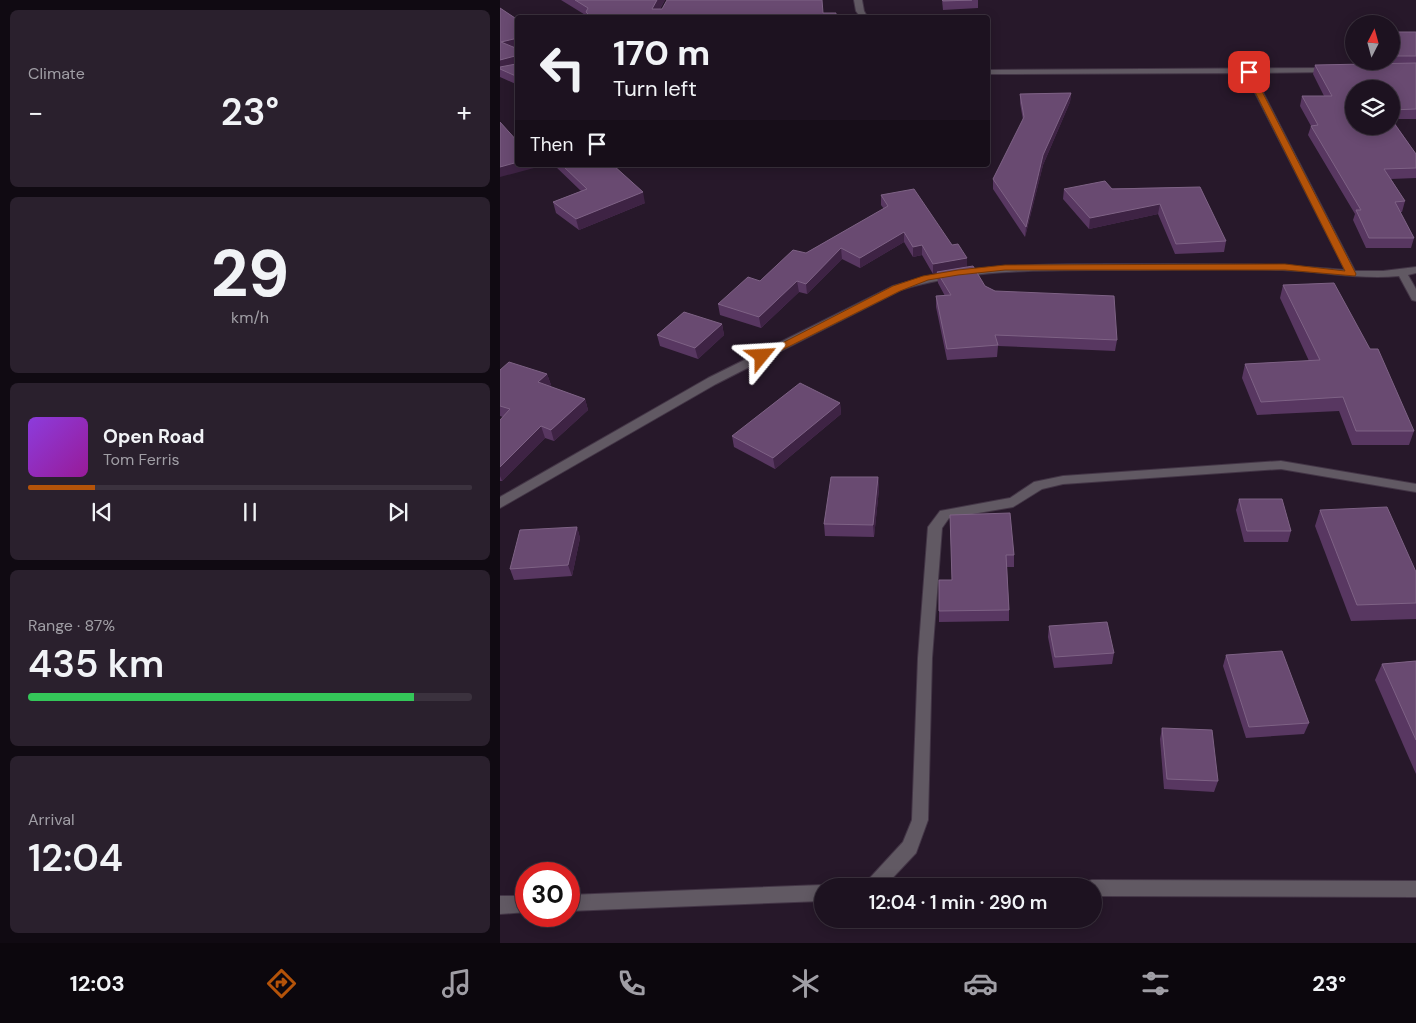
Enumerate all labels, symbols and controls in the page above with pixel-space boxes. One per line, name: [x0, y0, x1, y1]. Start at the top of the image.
north arrow: [1345, 15, 1400, 70]
map controls: [1345, 15, 1400, 135]
text: 170 m: [613, 30, 710, 76]
icon: left: [530, 35, 595, 100]
pin: [1228, 51, 1270, 93]
icon: arrive: [1235, 58, 1263, 86]
text: Climate: [28, 63, 85, 84]
text: Turn left: [613, 74, 697, 103]
button: layers: [1345, 80, 1400, 135]
text: 23°: [221, 87, 279, 137]
text: −: [28, 94, 43, 131]
text: +: [457, 94, 472, 131]
icon: arrive: [583, 130, 611, 158]
text: Then: [530, 132, 573, 157]
text: 29: [211, 232, 289, 316]
text: km/h: [231, 307, 269, 328]
position arrow: [735, 329, 787, 381]
text: Open Road: [103, 424, 205, 449]
text: Tom Ferris: [103, 449, 180, 470]
icon: previous: [88, 498, 116, 526]
icon: pause: [236, 498, 264, 526]
icon: next: [384, 498, 412, 526]
text: Range · 87%: [28, 615, 115, 636]
text: 435 km: [28, 639, 164, 689]
text: Arrival: [28, 809, 75, 830]
text: 12:04: [28, 833, 123, 883]
speed limit sign: 30: [515, 862, 580, 927]
text: 12:04 · 1 min · 290 m: [869, 890, 1047, 915]
icon: directions: [264, 966, 299, 1001]
icon: music: [439, 966, 474, 1001]
icon: phone: [614, 966, 649, 1001]
icon: climate: [788, 966, 823, 1001]
icon: car: [963, 966, 998, 1001]
icon: filters: [1138, 966, 1173, 1001]
text: 12:03: [70, 969, 125, 998]
text: 23°: [1312, 969, 1346, 998]

